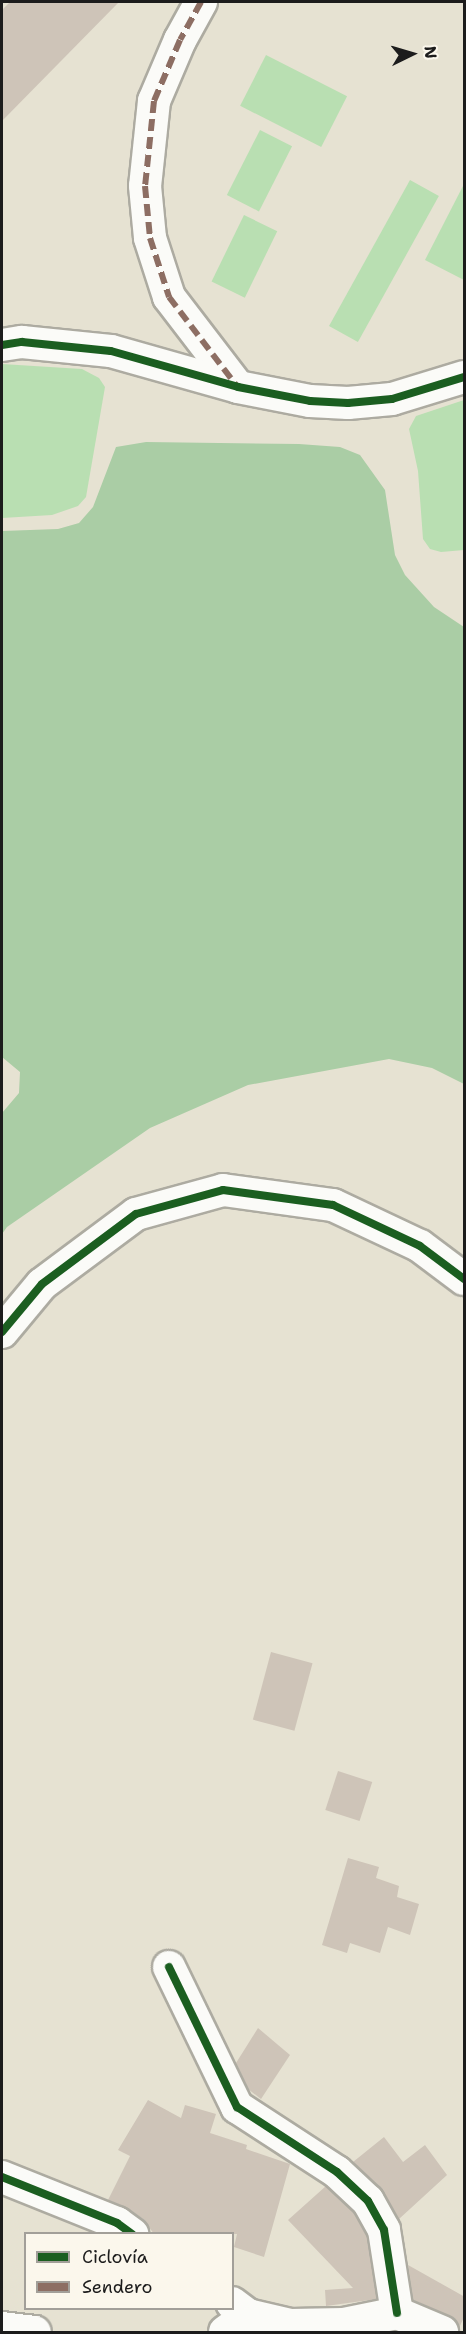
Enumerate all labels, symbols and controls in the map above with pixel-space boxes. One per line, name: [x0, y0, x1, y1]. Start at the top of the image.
north arrow: [382, 24, 442, 84]
text: N: [419, 45, 441, 60]
legend: [24, 2232, 234, 2310]
text: Ciclovía: [82, 2245, 148, 2269]
text: Sendero: [82, 2275, 152, 2299]

